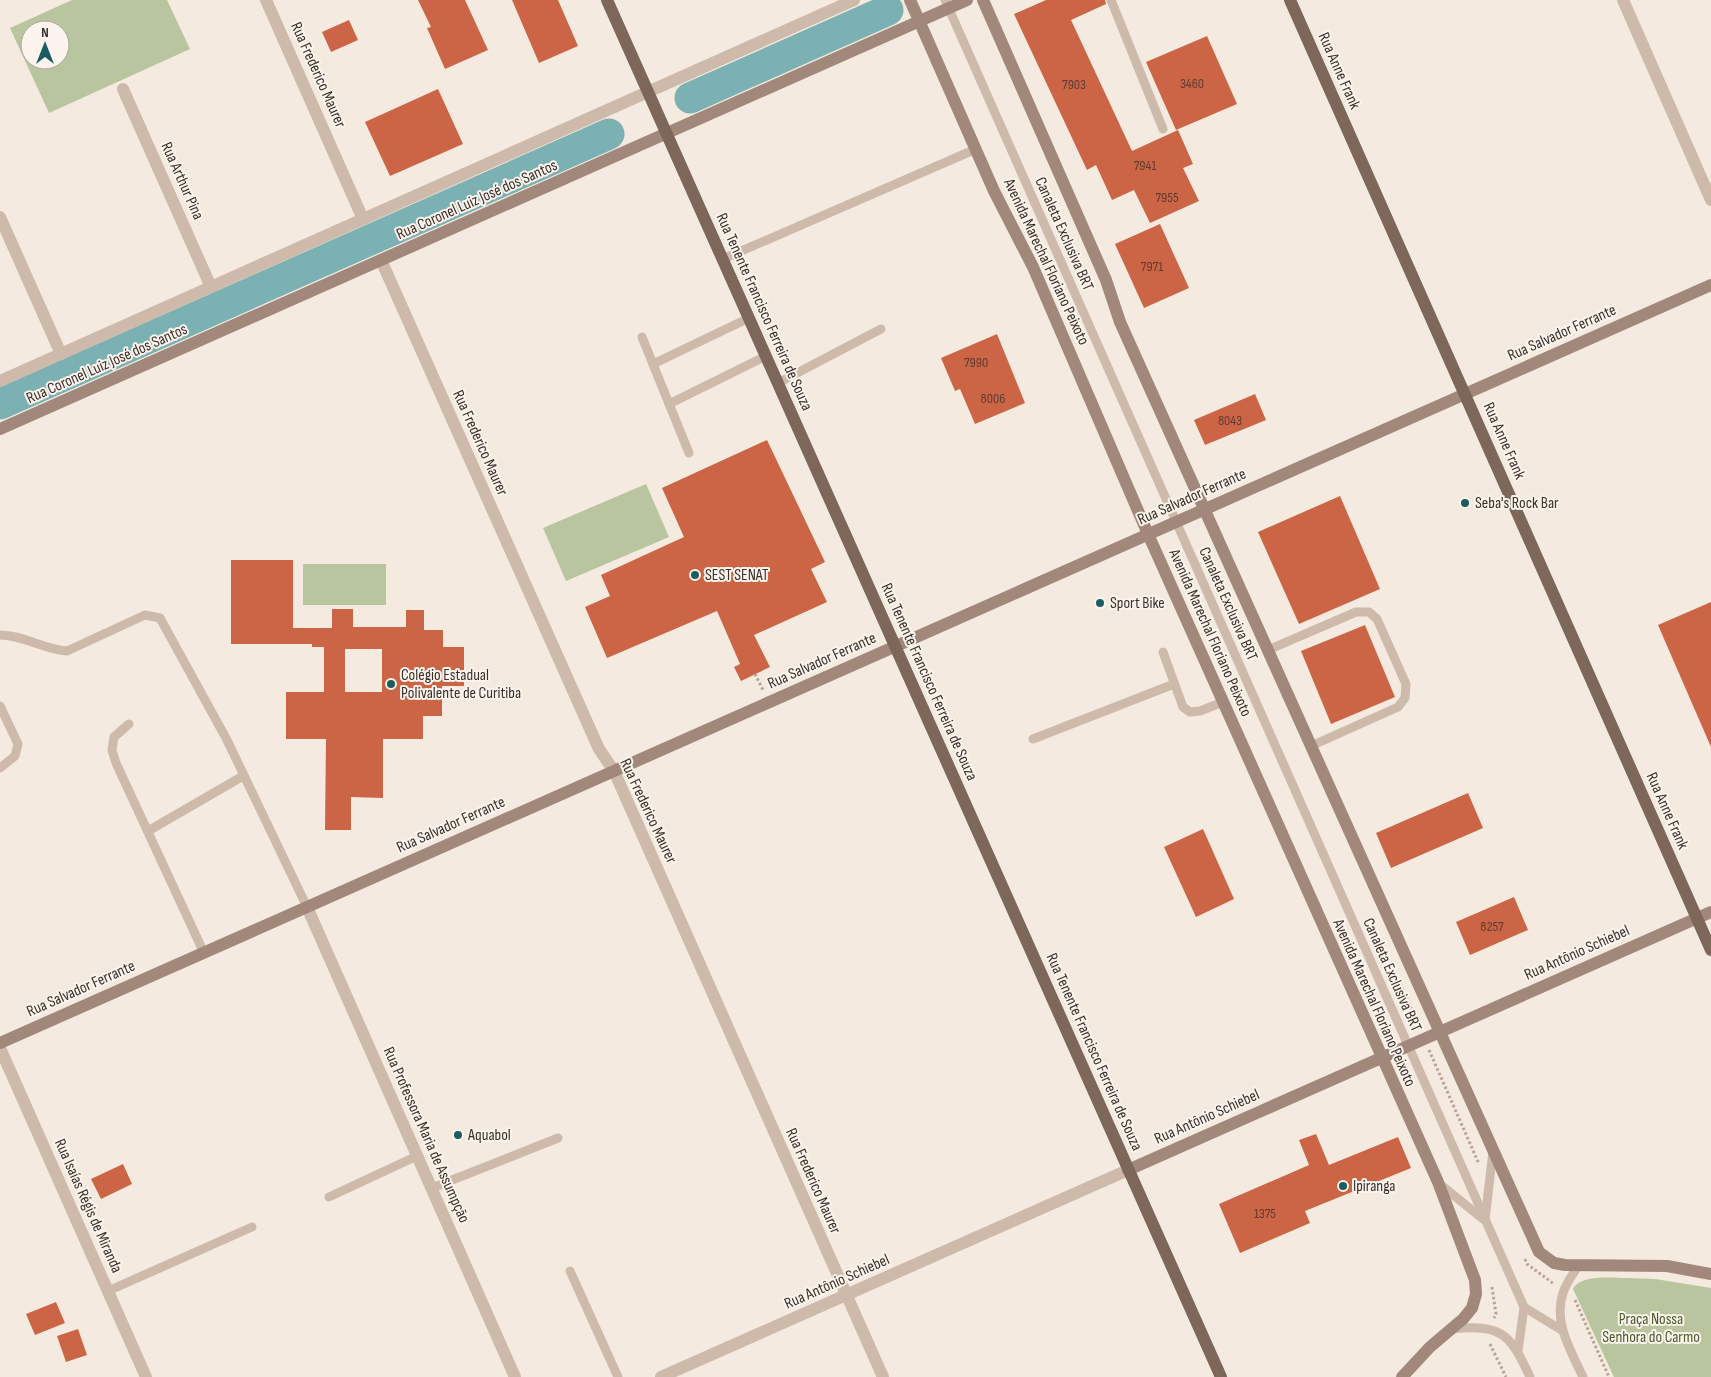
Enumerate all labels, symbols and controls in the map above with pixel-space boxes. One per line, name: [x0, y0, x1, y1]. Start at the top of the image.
street label: Rua Frederico Maurer: [286, 19, 350, 131]
north arrow: [20, 20, 70, 70]
text: N: [41, 24, 49, 41]
street label: Rua Anne Frank: [1314, 30, 1364, 112]
house number: 3460: [1180, 75, 1204, 92]
house number: 7903: [1062, 76, 1086, 93]
street label: Rua Arthur Pina: [156, 139, 208, 223]
street label: Rua Coronel Luiz José dos Santos: [394, 156, 561, 244]
house number: 7941: [1134, 157, 1156, 174]
street label: Canaleta Exclusiva BRT: [1030, 174, 1098, 294]
street label: Avenida Marechal Floriano Peixoto: [999, 175, 1093, 348]
house number: 7955: [1155, 189, 1179, 206]
street label: Rua Tenente Francisco Ferreira de Souza: [712, 210, 816, 414]
house number: 7971: [1141, 258, 1163, 275]
street label: Rua Salvador Ferrante: [1505, 301, 1619, 365]
street label: Rua Coronel Luiz José dos Santos: [24, 320, 191, 408]
house number: 7990: [964, 354, 988, 371]
street label: Rua Frederico Maurer: [448, 387, 512, 499]
house number: 8006: [981, 390, 1005, 407]
street label: Rua Anne Frank: [1479, 400, 1529, 482]
house number: 8043: [1218, 412, 1242, 429]
street label: Rua Salvador Ferrante: [1135, 465, 1249, 529]
place label: Seba's Rock Bar: [1475, 494, 1559, 513]
marker: Seba's Rock Bar: [1459, 497, 1471, 509]
street label: Canaleta Exclusiva BRT: [1194, 544, 1262, 664]
street label: Avenida Marechal Floriano Peixoto: [1164, 546, 1256, 720]
place label: SEST SENAT: [705, 566, 769, 585]
marker: SEST SENAT: [689, 569, 701, 581]
street label: Rua Tenente Francisco Ferreira de Souza: [877, 580, 981, 784]
place label: Sport Bike: [1110, 594, 1165, 613]
marker: Sport Bike: [1094, 597, 1106, 609]
street label: Rua Salvador Ferrante: [765, 629, 879, 693]
place label: Colégio Estadual Polivalente de Curitiba: [401, 666, 521, 703]
marker: Colégio Estadual Polivalente de Curitiba: [385, 678, 397, 690]
street label: Rua Frederico Maurer: [615, 756, 681, 867]
street label: Rua Anne Frank: [1642, 770, 1692, 852]
street label: Rua Salvador Ferrante: [394, 793, 508, 857]
street label: Canaleta Exclusiva BRT: [1358, 915, 1426, 1035]
street label: Avenida Marechal Floriano Peixoto: [1328, 916, 1420, 1090]
house number: 8257: [1480, 918, 1504, 935]
street label: Rua Antônio Schiebel: [1522, 921, 1632, 985]
street label: Rua Tenente Francisco Ferreira de Souza: [1042, 950, 1146, 1154]
street label: Rua Salvador Ferrante: [24, 957, 138, 1021]
street label: Rua Professora Maria de Assumpção: [379, 1044, 473, 1226]
street label: Rua Antônio Schiebel: [1152, 1085, 1262, 1149]
street label: Rua Frederico Maurer: [781, 1125, 845, 1237]
place label: Aquabol: [467, 1126, 511, 1145]
marker: Aquabol: [452, 1129, 464, 1141]
street label: Rua Isaías Régis de Miranda: [50, 1136, 126, 1276]
place label: Ipiranga: [1353, 1177, 1396, 1196]
marker: Ipiranga: [1337, 1180, 1349, 1192]
house number: 1375: [1254, 1205, 1276, 1222]
street label: Rua Antônio Schiebel: [782, 1250, 892, 1314]
park label: Praça Nossa Senhora do Carmo: [1602, 1310, 1700, 1347]

